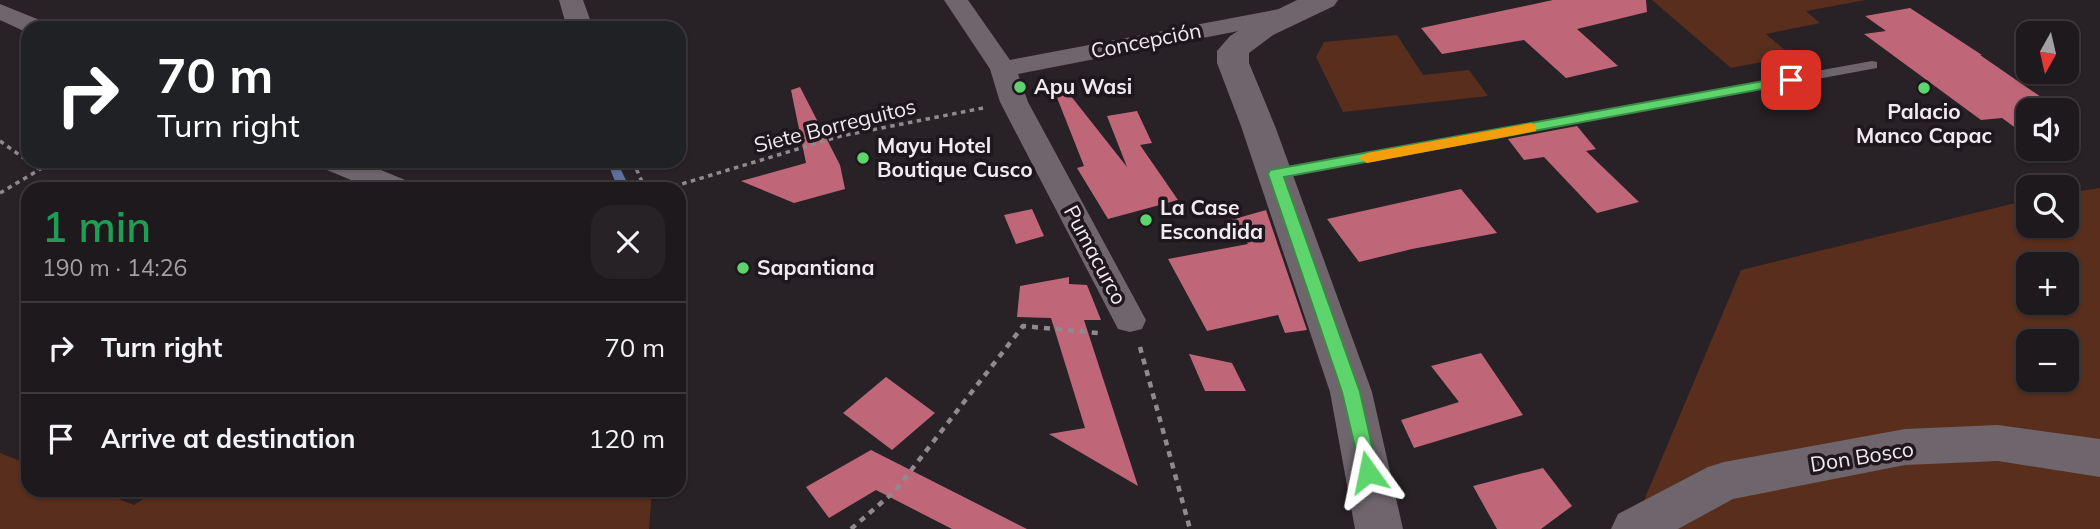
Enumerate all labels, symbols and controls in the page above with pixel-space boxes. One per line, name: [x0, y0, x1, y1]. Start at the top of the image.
street label: Concepción: [1088, 17, 1203, 63]
north arrow: [2016, 21, 2079, 84]
map controls: [2016, 21, 2079, 392]
text: 70 m: [157, 44, 273, 105]
icon: right: [42, 49, 133, 140]
pin: [1761, 50, 1821, 110]
icon: arrive: [1772, 61, 1810, 99]
place label: Apu Wasi: [1034, 73, 1132, 99]
marker: Apu Wasi: [1012, 79, 1028, 95]
marker: Palacio Manco Capac: [1916, 80, 1932, 96]
street label: Siete Borreguitos: [751, 92, 918, 158]
place label: Palacio Manco Capac: [1856, 98, 1992, 148]
button: sound: [2016, 98, 2079, 161]
text: Turn right: [157, 105, 300, 145]
place label: Mayu Hotel Boutique Cusco: [877, 132, 1033, 182]
marker: Mayu Hotel Boutique Cusco: [855, 150, 871, 166]
button: search: [2016, 175, 2079, 238]
place label: La Case Escondida: [1160, 194, 1263, 244]
text: 1 min: [42, 200, 151, 253]
street label: Pumacurco: [1059, 200, 1133, 309]
button: close: [591, 205, 665, 279]
marker: La Case Escondida: [1138, 212, 1154, 228]
button: +: [2016, 252, 2079, 315]
text: 190 m · 14:26: [42, 253, 187, 282]
place label: Sapantiana: [757, 254, 874, 280]
marker: Sapantiana: [735, 260, 751, 276]
icon: right: [42, 329, 80, 367]
button: −: [2016, 329, 2079, 392]
text: Turn right: [101, 331, 222, 364]
text: 70 m: [604, 331, 665, 364]
icon: arrive: [42, 420, 80, 458]
text: Arrive at destination: [101, 422, 356, 455]
text: 120 m: [589, 422, 665, 455]
position arrow: [1331, 435, 1405, 509]
street label: Don Bosco: [1808, 435, 1915, 477]

